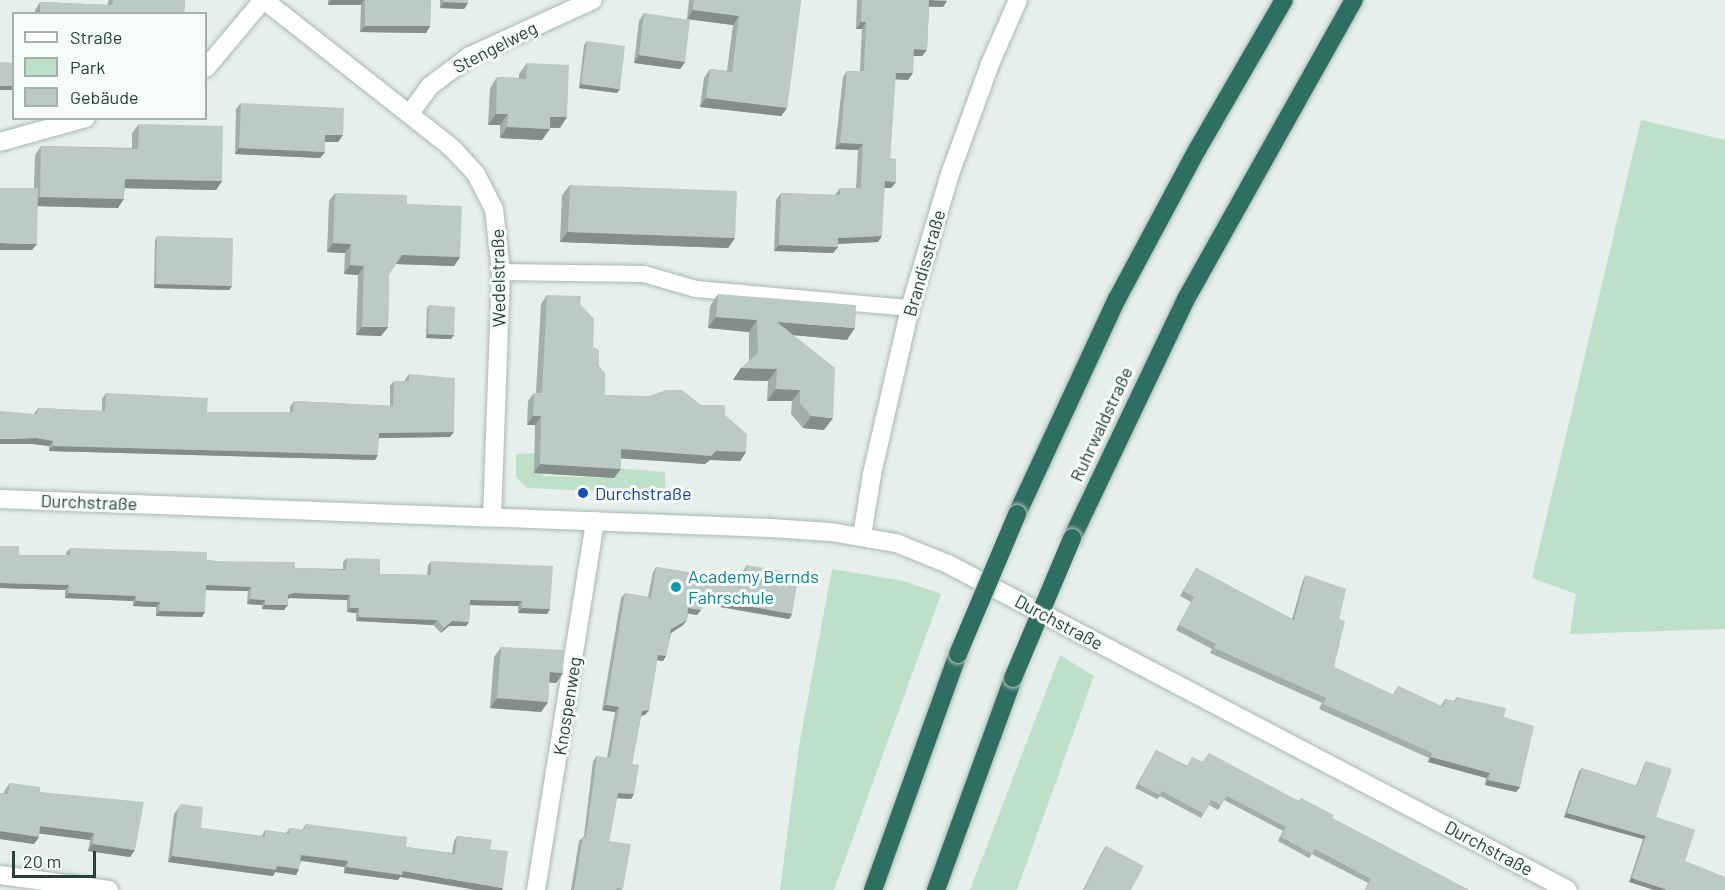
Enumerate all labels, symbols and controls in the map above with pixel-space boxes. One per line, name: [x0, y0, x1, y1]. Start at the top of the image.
legend: [12, 12, 207, 120]
street label: Stengelweg: [449, 17, 541, 77]
text: Straße: [70, 26, 122, 48]
text: Park: [70, 56, 105, 78]
text: Gebäude: [70, 86, 139, 108]
street label: Brandisstraße: [898, 207, 950, 319]
street label: Wedelstraße: [486, 229, 510, 327]
street label: Ruhrwaldstraße: [1065, 363, 1137, 485]
place label: Durchstraße: [595, 482, 692, 504]
marker: Durchstraße: [576, 486, 590, 500]
street label: Durchstraße: [40, 490, 138, 514]
place label: Academy Bernds Fahrschule: [688, 566, 819, 608]
marker: Academy Bernds Fahrschule: [669, 580, 683, 594]
street label: Durchstraße: [1011, 590, 1107, 654]
street label: Knospenweg: [549, 655, 585, 757]
street label: Durchstraße: [1441, 816, 1537, 880]
scale bar: [15, 839, 99, 877]
text: 20 m: [23, 850, 61, 872]

